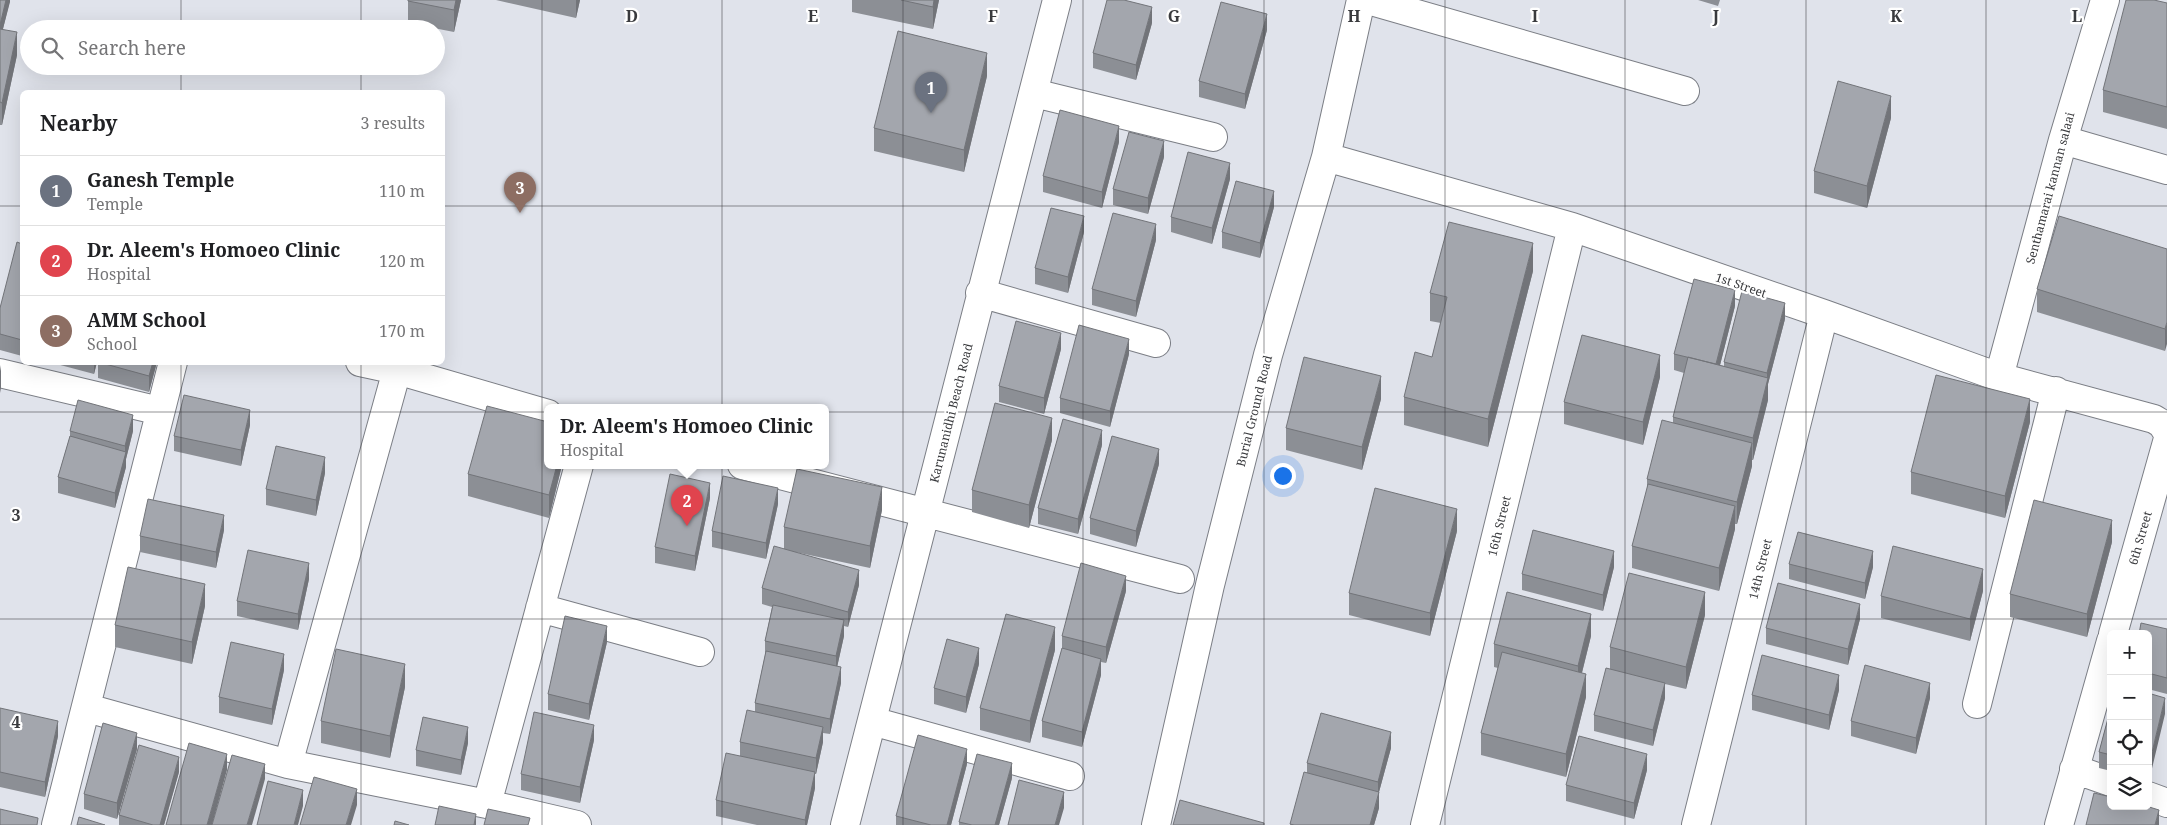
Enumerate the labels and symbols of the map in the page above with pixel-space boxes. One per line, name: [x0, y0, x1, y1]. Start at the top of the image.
text: D: [626, 5, 638, 27]
text: E: [808, 5, 818, 27]
text: F: [988, 5, 998, 27]
text: G: [1168, 5, 1180, 27]
text: H: [1347, 5, 1361, 27]
text: I: [1532, 5, 1538, 27]
text: J: [1712, 5, 1720, 27]
text: K: [1890, 5, 1902, 27]
text: L: [2072, 5, 2082, 27]
pin: 1: [915, 72, 947, 113]
street label: Senthamarai kannan salaai: [2022, 110, 2079, 266]
pin: 3: [504, 172, 536, 213]
street label: 1st Street: [1713, 268, 1769, 302]
street label: Karunanidhi Beach Road: [925, 341, 977, 484]
street label: Burial Ground Road: [1232, 353, 1276, 469]
your location: [1270, 463, 1296, 489]
pin: 2: [671, 485, 703, 526]
street label: 16th Street: [1483, 494, 1515, 558]
text: 3: [11, 504, 21, 526]
street label: 6th Street: [2124, 509, 2156, 567]
street label: 14th Street: [1744, 537, 1776, 601]
text: 4: [11, 711, 21, 733]

